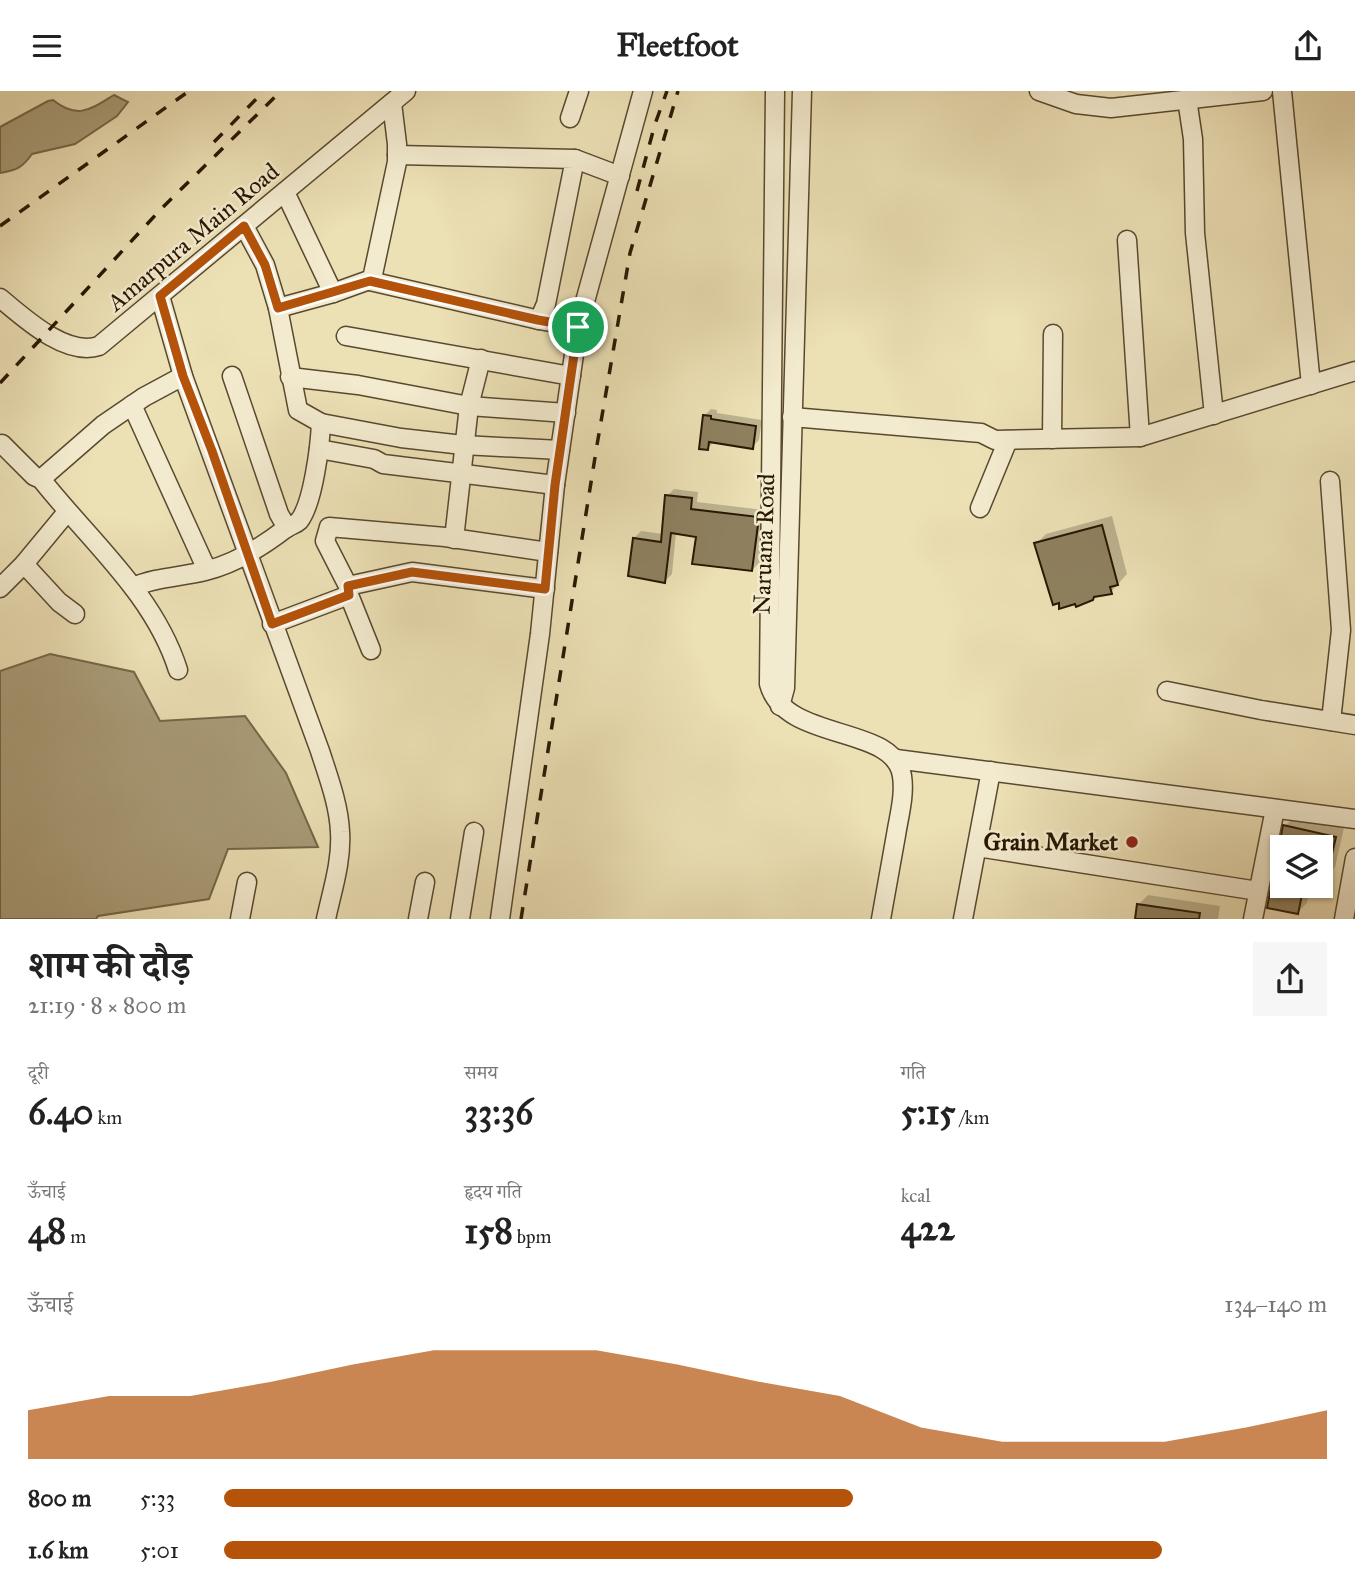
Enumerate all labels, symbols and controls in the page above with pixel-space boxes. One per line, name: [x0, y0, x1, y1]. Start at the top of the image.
text: Fleetfoot: [616, 26, 739, 65]
icon: menu: [28, 27, 66, 65]
icon: share: [1289, 27, 1327, 65]
street label: Amarpura Main Road: [100, 156, 285, 318]
pin: [548, 297, 608, 357]
icon: arrive: [559, 308, 597, 346]
street label: Naruana Road: [747, 473, 781, 615]
place label: Grain Market: [983, 827, 1118, 857]
marker: Grain Market: [1124, 834, 1140, 850]
map controls: [1270, 835, 1333, 898]
button: layers: [1270, 835, 1333, 898]
text: शाम की दौड़: [28, 942, 191, 988]
button: share: [1253, 942, 1327, 1016]
text: 21:19 · 8 × 800 m: [28, 991, 186, 1019]
text: दूरी: [28, 1061, 49, 1084]
text: समय: [464, 1061, 498, 1084]
text: गति: [901, 1061, 926, 1084]
text: 6.40: [28, 1091, 93, 1134]
text: 33:36: [464, 1091, 533, 1134]
text: 5:15: [901, 1091, 956, 1134]
text: km: [93, 1106, 122, 1129]
text: /km: [956, 1106, 990, 1129]
text: ऊँचाई: [28, 1180, 65, 1203]
text: हृदय गति: [464, 1180, 522, 1203]
text: kcal: [901, 1184, 931, 1207]
text: 422: [901, 1207, 955, 1250]
text: 48: [28, 1210, 66, 1253]
text: 158: [464, 1210, 513, 1253]
text: m: [66, 1225, 86, 1248]
text: bpm: [513, 1225, 552, 1248]
text: ऊँचाई: [28, 1290, 73, 1318]
text: 134–140 m: [1224, 1290, 1327, 1318]
text: 800 m: [28, 1484, 91, 1512]
text: 5:33: [140, 1484, 175, 1512]
text: 1.6 km: [28, 1536, 89, 1564]
text: 5:01: [140, 1536, 179, 1564]

